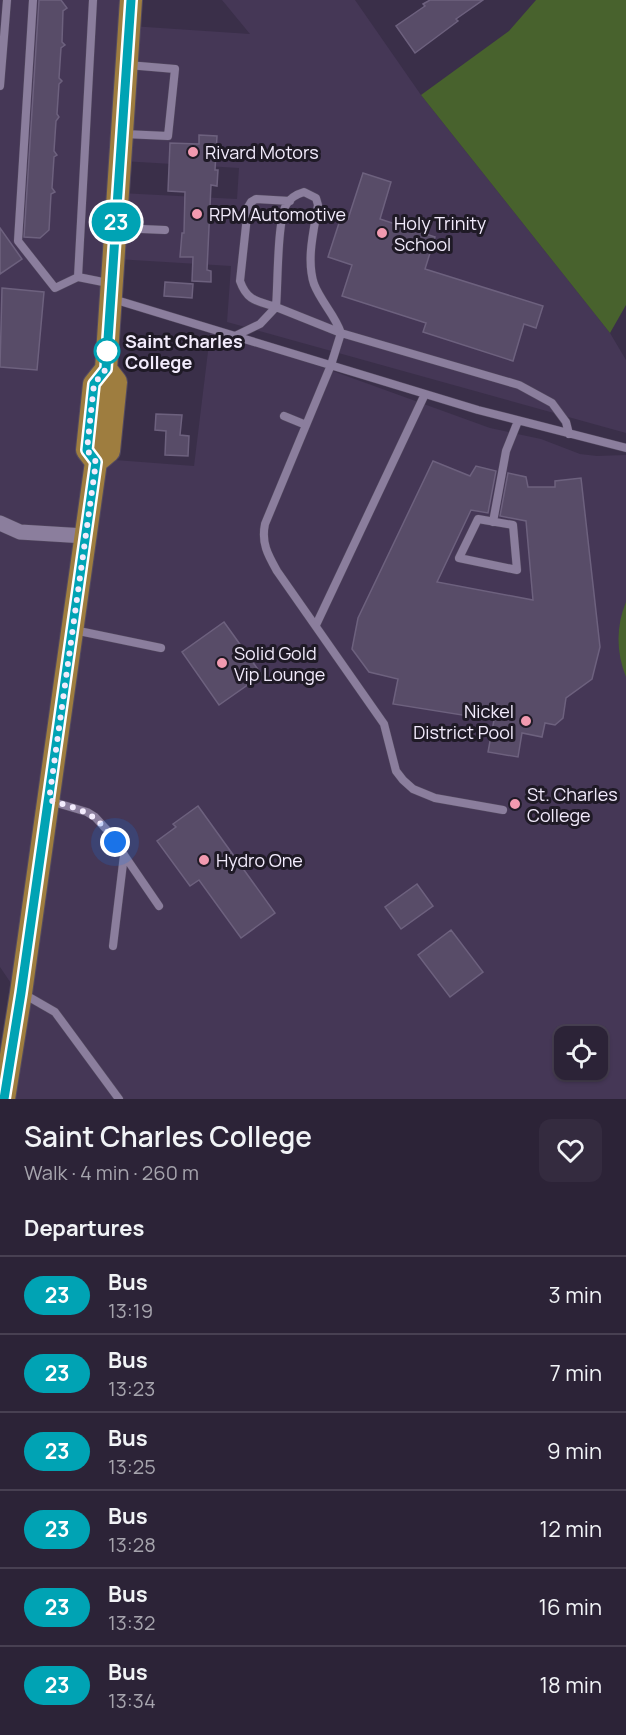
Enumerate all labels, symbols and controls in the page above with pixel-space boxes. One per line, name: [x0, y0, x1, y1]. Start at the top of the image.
place label: Rivard Motors: [205, 140, 319, 164]
marker: Rivard Motors: [186, 145, 200, 159]
line badge: 23: [89, 202, 143, 242]
place label: RPM Automotive: [209, 202, 346, 226]
marker: RPM Automotive: [190, 207, 204, 221]
text: 23: [104, 208, 128, 236]
place label: Holy Trinity School: [394, 211, 487, 256]
marker: Holy Trinity School: [375, 226, 389, 240]
place label: Saint Charles College: [125, 329, 243, 374]
marker: Saint Charles College: [94, 338, 120, 364]
place label: Solid Gold Vip Lounge: [234, 641, 325, 686]
marker: Solid Gold Vip Lounge: [215, 656, 229, 670]
place label: Nickel District Pool: [413, 699, 514, 744]
marker: Nickel District Pool: [519, 714, 533, 728]
place label: St. Charles College: [527, 782, 618, 827]
marker: St. Charles College: [508, 797, 522, 811]
your location: [100, 827, 130, 857]
place label: Hydro One: [216, 848, 303, 872]
marker: Hydro One: [197, 853, 211, 867]
map controls: [554, 1026, 608, 1080]
button: locate: [554, 1026, 608, 1080]
text: Saint Charles College: [24, 1117, 312, 1155]
button: heart: [539, 1119, 602, 1182]
text: Walk · 4 min · 260 m: [24, 1159, 199, 1186]
text: Departures: [24, 1213, 144, 1243]
text: Bus: [108, 1267, 148, 1297]
text: 3 min: [549, 1280, 602, 1310]
text: 23: [45, 1281, 69, 1309]
text: 13:19: [108, 1297, 153, 1324]
text: Bus: [108, 1345, 148, 1375]
text: 7 min: [550, 1358, 602, 1388]
text: 23: [45, 1359, 69, 1387]
text: 13:23: [108, 1375, 155, 1402]
text: Bus: [108, 1423, 148, 1453]
text: 9 min: [547, 1436, 602, 1466]
text: 23: [45, 1437, 69, 1465]
text: 13:25: [108, 1453, 156, 1480]
text: Bus: [108, 1501, 148, 1531]
text: 12 min: [540, 1514, 602, 1544]
text: 23: [45, 1515, 69, 1543]
text: 13:28: [108, 1531, 156, 1558]
text: Bus: [108, 1579, 148, 1609]
text: 16 min: [539, 1592, 602, 1622]
text: 23: [45, 1593, 69, 1621]
text: 13:32: [108, 1609, 155, 1636]
text: Bus: [108, 1657, 148, 1687]
text: 18 min: [539, 1670, 602, 1700]
text: 23: [45, 1671, 69, 1699]
text: 13:34: [108, 1687, 156, 1714]

